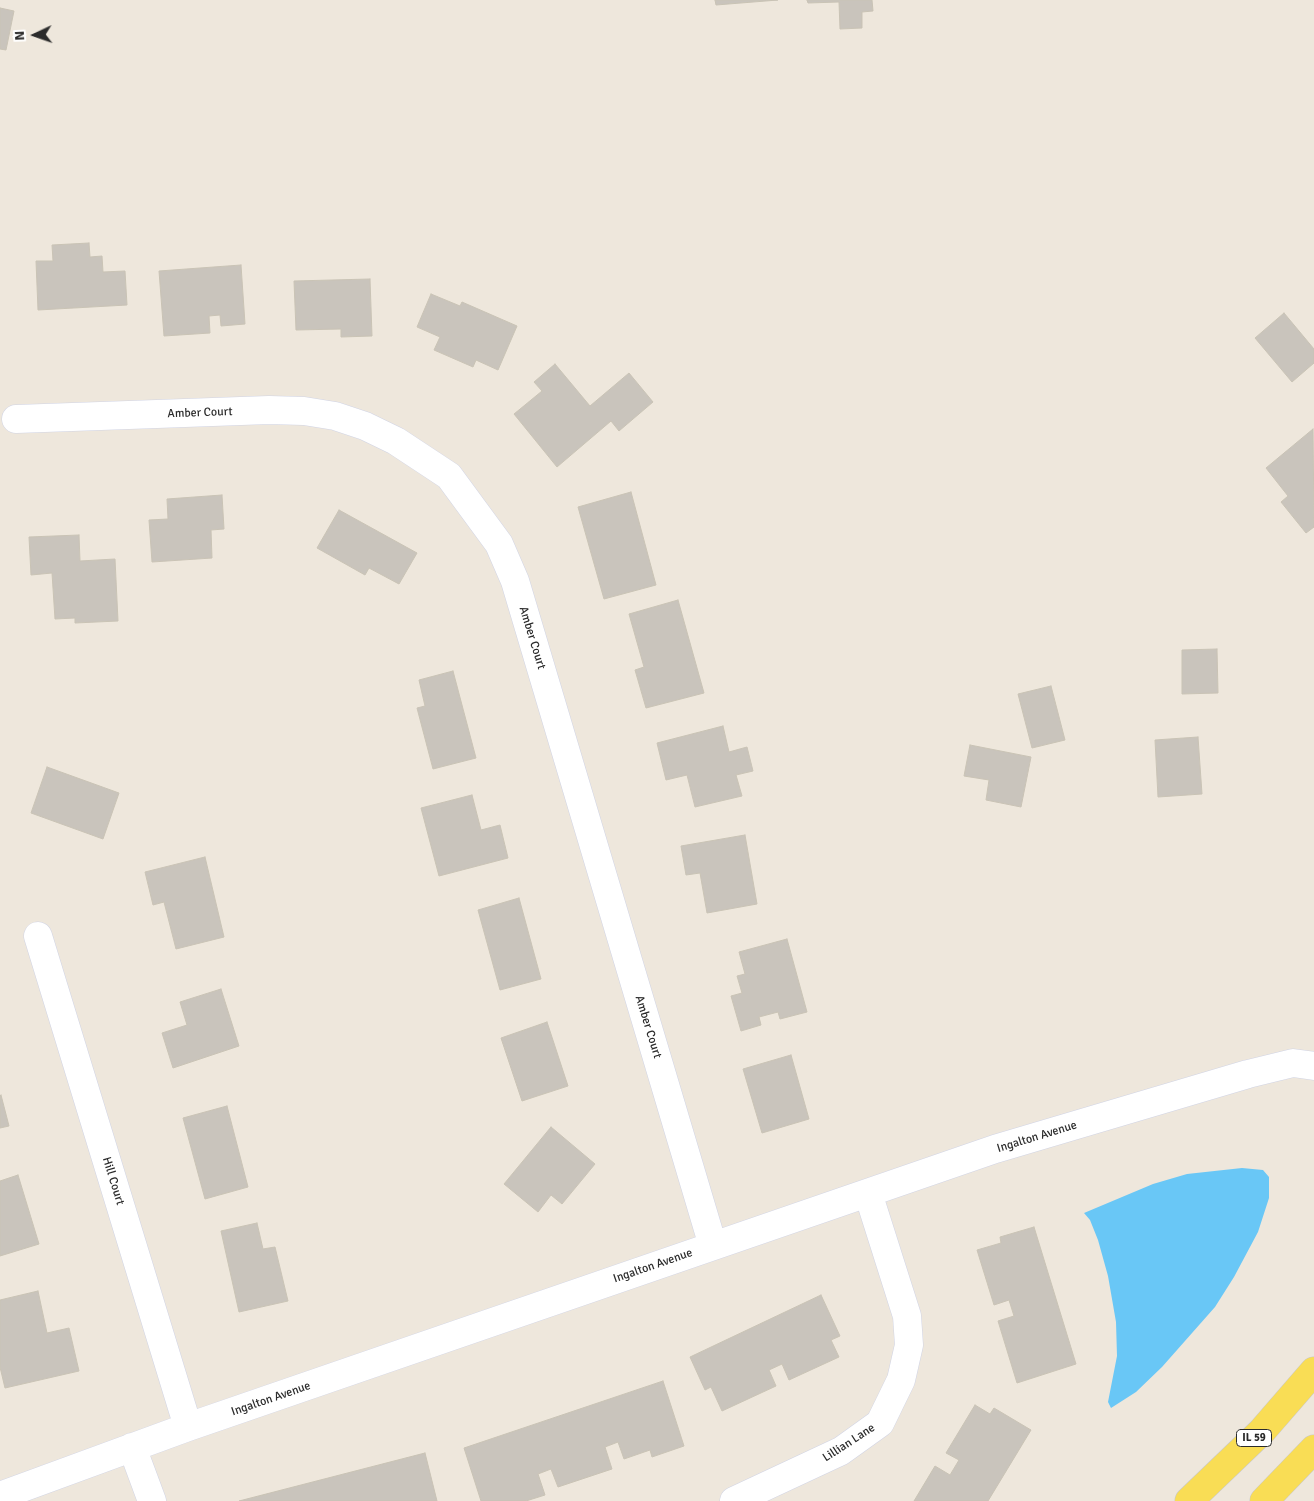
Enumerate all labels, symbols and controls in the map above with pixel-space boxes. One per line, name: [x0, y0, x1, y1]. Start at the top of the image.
north arrow: [10, 10, 60, 60]
text: N: [11, 30, 28, 41]
street label: Amber Court: [167, 405, 233, 421]
street label: Amber Court: [516, 605, 548, 671]
street label: Amber Court: [632, 994, 664, 1060]
street label: Ingalton Avenue: [995, 1118, 1079, 1156]
street label: Hill Court: [99, 1155, 127, 1207]
street label: Ingalton Avenue: [611, 1246, 695, 1286]
street label: Ingalton Avenue: [229, 1379, 313, 1419]
street label: Lillian Lane: [820, 1421, 878, 1465]
road number: IL 59: [1236, 1430, 1272, 1446]

